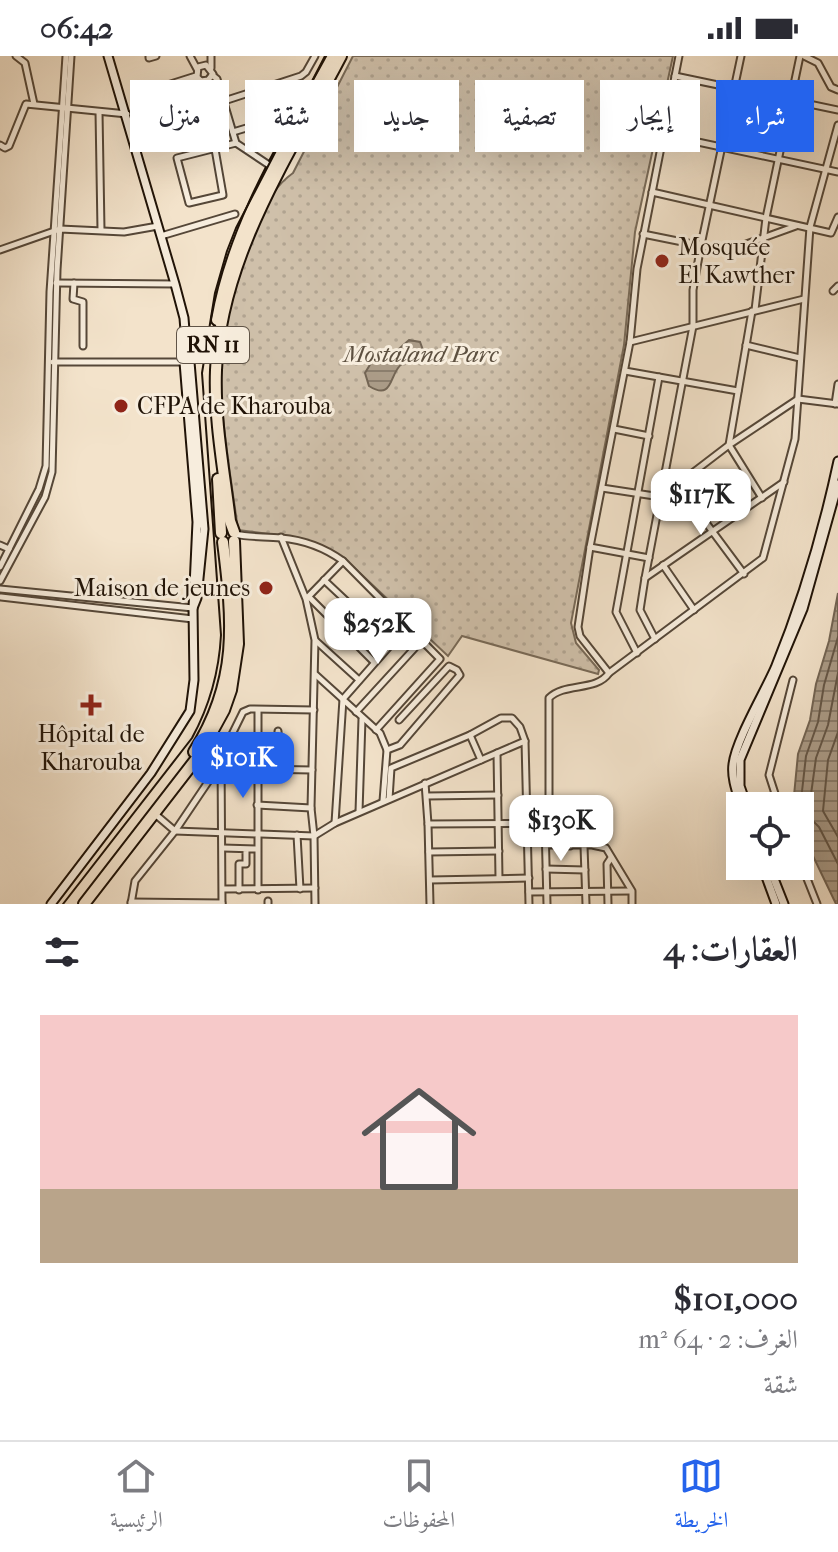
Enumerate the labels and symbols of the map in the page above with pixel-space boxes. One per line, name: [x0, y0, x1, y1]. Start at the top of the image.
place label: Mosquée El Kawther: [678, 233, 795, 289]
marker: Mosquée El Kawther: [653, 252, 671, 270]
road number: RN 11: [177, 327, 249, 363]
park label: Mostaland Parc: [342, 340, 499, 368]
place label: CFPA de Kharouba: [137, 392, 332, 420]
marker: CFPA de Kharouba: [112, 397, 130, 415]
pin: $117K: [645, 469, 757, 537]
place label: Maison de jeunes: [74, 574, 250, 602]
marker: Maison de jeunes: [257, 579, 275, 597]
pin: $252K: [322, 598, 434, 666]
marker: Hôpital de Kharouba: [80, 694, 102, 716]
place label: Hôpital de Kharouba: [37, 720, 145, 776]
pin: $101K: [187, 732, 299, 800]
pin: $130K: [505, 795, 617, 863]

